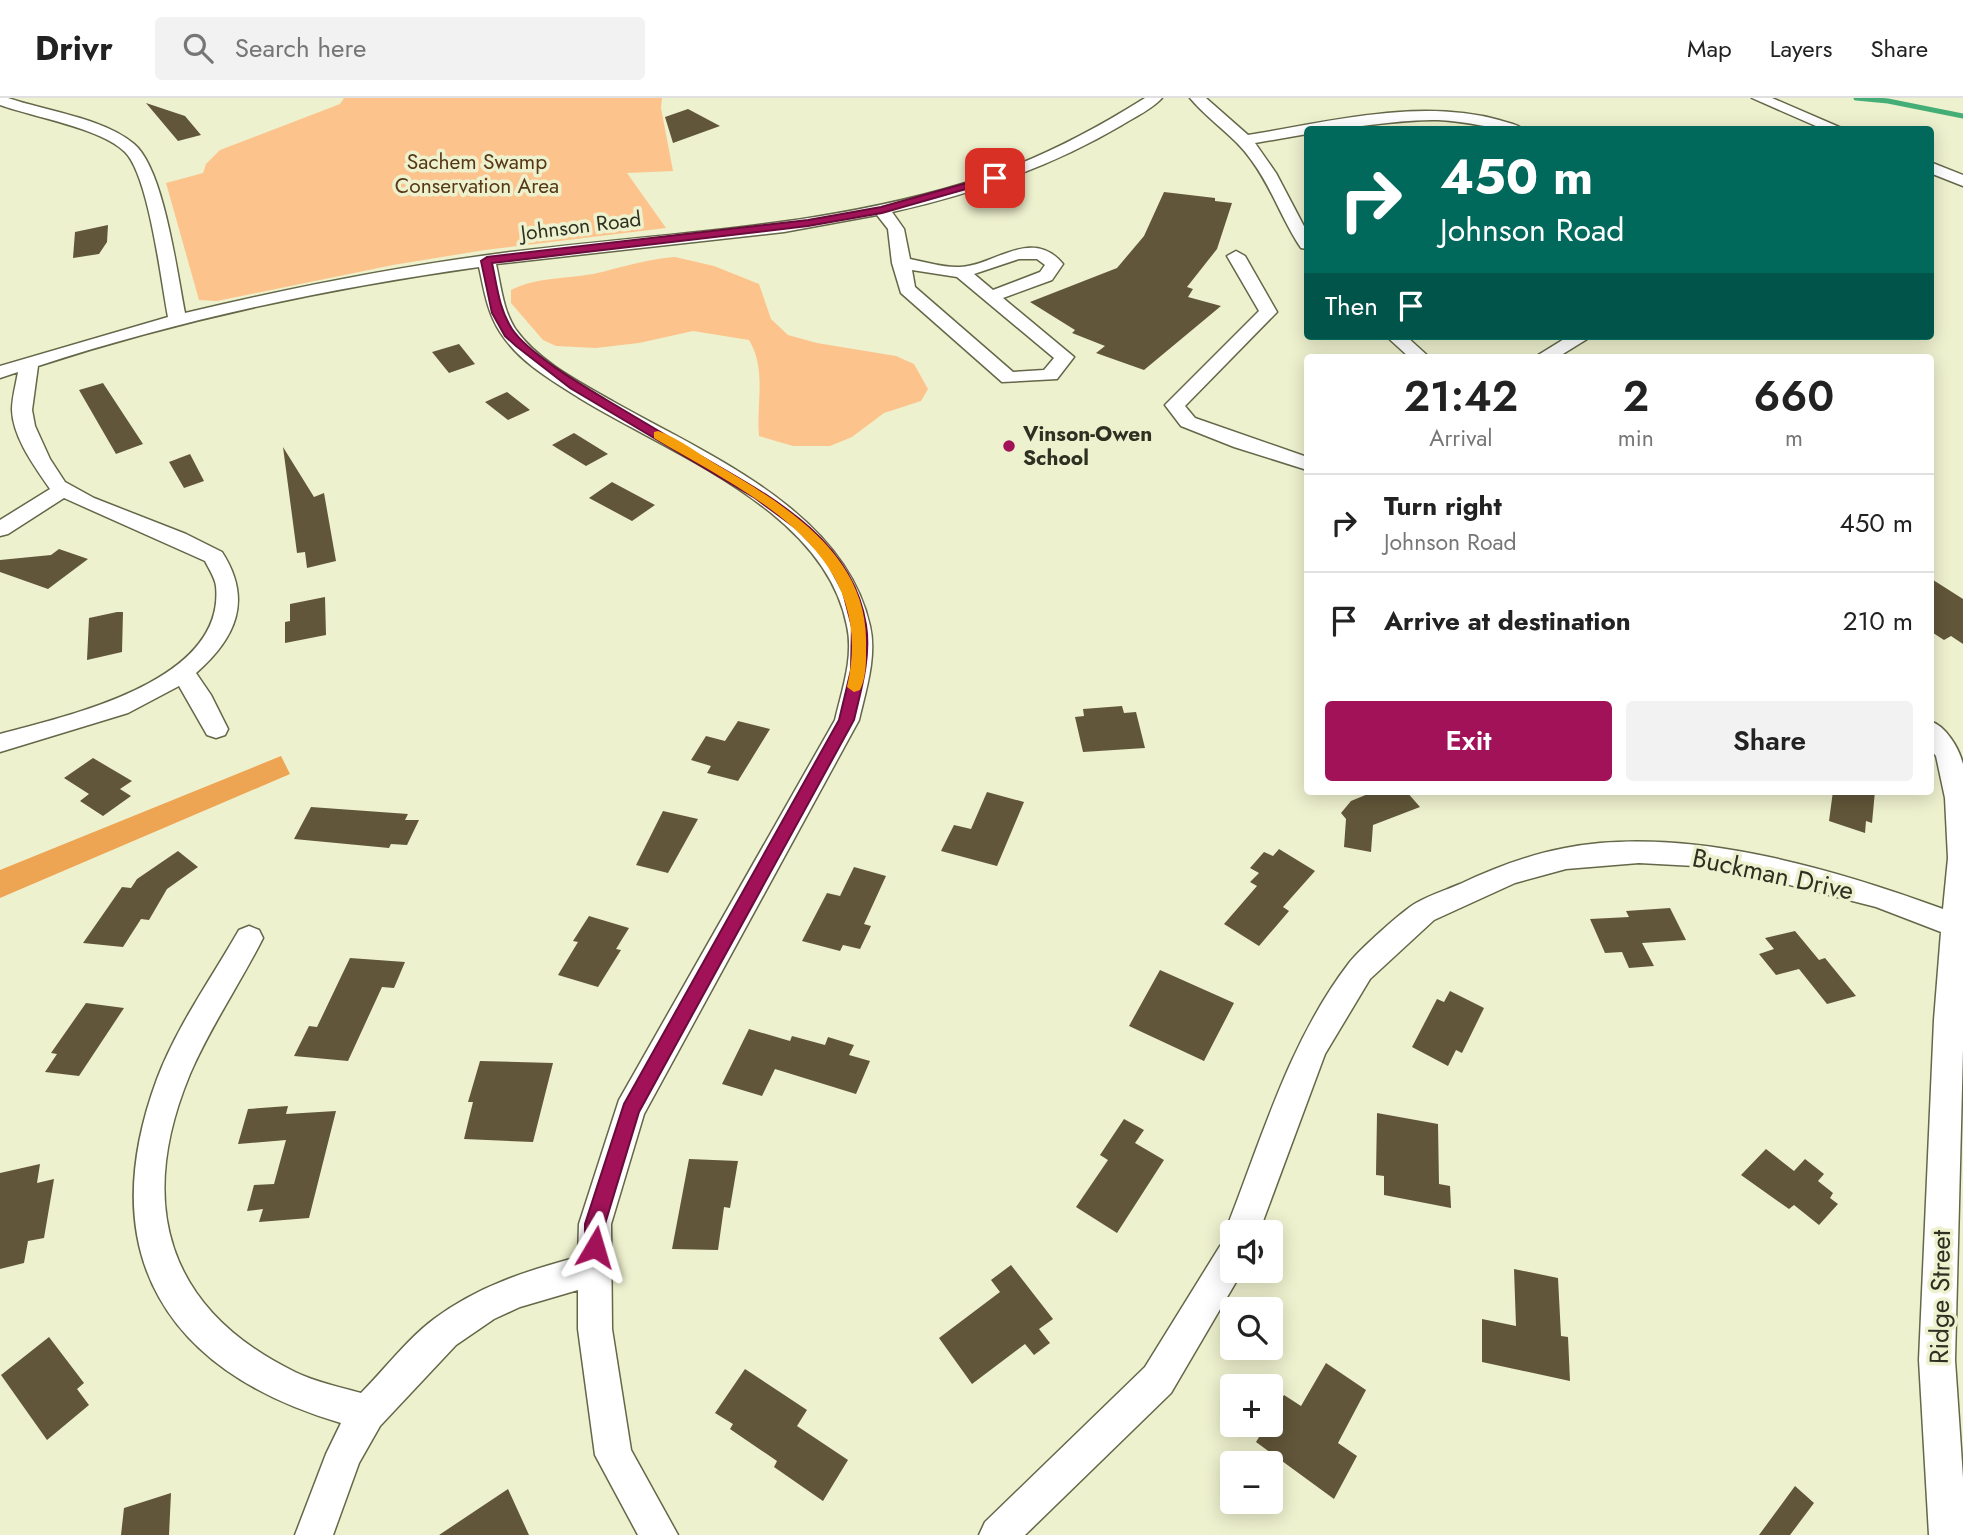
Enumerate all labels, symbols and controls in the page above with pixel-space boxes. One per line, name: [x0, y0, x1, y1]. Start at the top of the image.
search box: [155, 17, 645, 80]
text: Drivr: [35, 25, 113, 72]
icon: search: [179, 29, 217, 67]
text: Search here: [235, 29, 366, 67]
text: Map: [1687, 31, 1732, 66]
text: Layers: [1770, 31, 1832, 66]
text: Share: [1870, 31, 1928, 66]
text: 450 m: [1440, 142, 1593, 212]
park label: Sachem Swamp Conservation Area: [395, 147, 559, 201]
pin: [965, 148, 1025, 208]
icon: right: [1325, 154, 1416, 245]
icon: arrive: [976, 159, 1014, 197]
street label: Johnson Road: [516, 204, 643, 249]
text: Johnson Road: [1440, 207, 1625, 253]
text: Then: [1325, 287, 1378, 325]
icon: arrive: [1392, 287, 1430, 325]
text: 21:42: [1404, 366, 1518, 427]
text: 2: [1623, 366, 1649, 427]
text: 660: [1754, 366, 1834, 427]
place label: Vinson-Owen School: [1022, 419, 1152, 473]
text: Arrival: [1429, 421, 1493, 455]
text: min: [1618, 421, 1654, 455]
text: m: [1785, 421, 1803, 455]
marker: Vinson-Owen School: [1001, 438, 1017, 454]
text: Turn right: [1384, 487, 1502, 525]
icon: right: [1325, 504, 1363, 542]
text: 450 m: [1839, 504, 1913, 542]
text: Johnson Road: [1384, 525, 1517, 559]
icon: arrive: [1325, 602, 1363, 640]
text: Arrive at destination: [1384, 602, 1631, 640]
text: 210 m: [1843, 602, 1913, 640]
button: Exit: [1325, 701, 1612, 781]
button: Share: [1626, 701, 1913, 781]
street label: Buckman Drive: [1689, 838, 1857, 910]
position arrow: [558, 1210, 632, 1284]
map controls: [1220, 1220, 1283, 1514]
button: sound: [1220, 1220, 1283, 1283]
street label: Ridge Street: [1920, 1229, 1960, 1364]
button: search: [1220, 1297, 1283, 1360]
button: +: [1220, 1374, 1283, 1437]
button: −: [1220, 1451, 1283, 1514]

